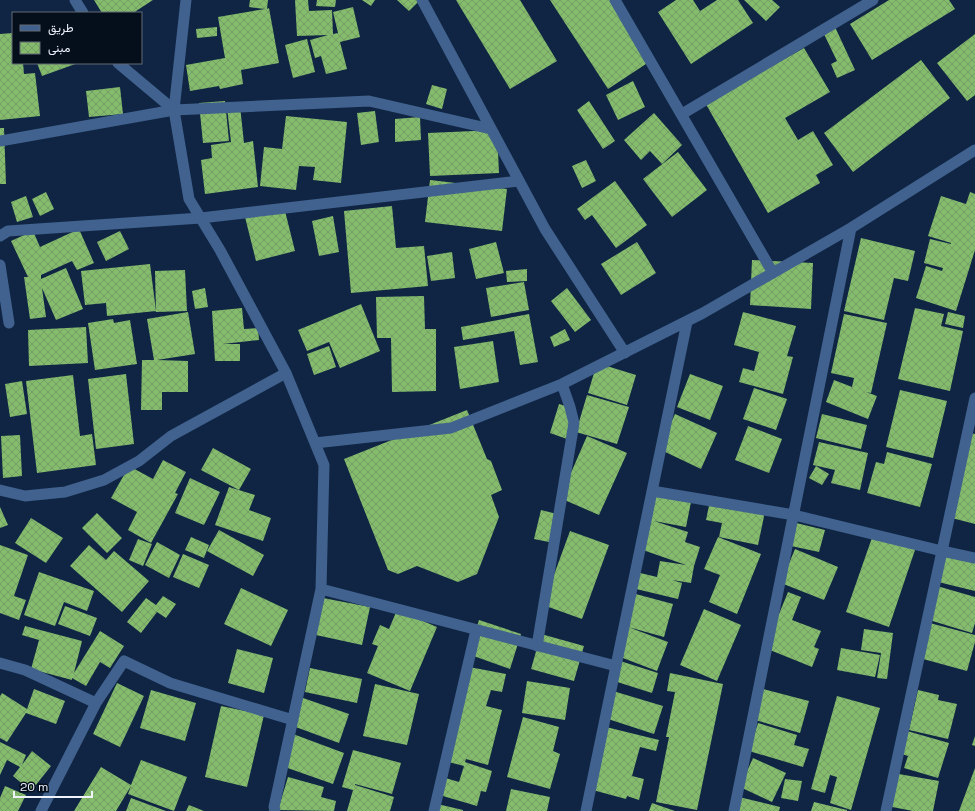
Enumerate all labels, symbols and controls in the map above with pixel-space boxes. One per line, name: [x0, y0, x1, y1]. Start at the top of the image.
legend: [12, 12, 142, 64]
text: طريق: [48, 20, 74, 36]
text: مبنى: [48, 40, 70, 56]
scale bar: [14, 773, 92, 799]
text: 20 m: [20, 779, 48, 795]

